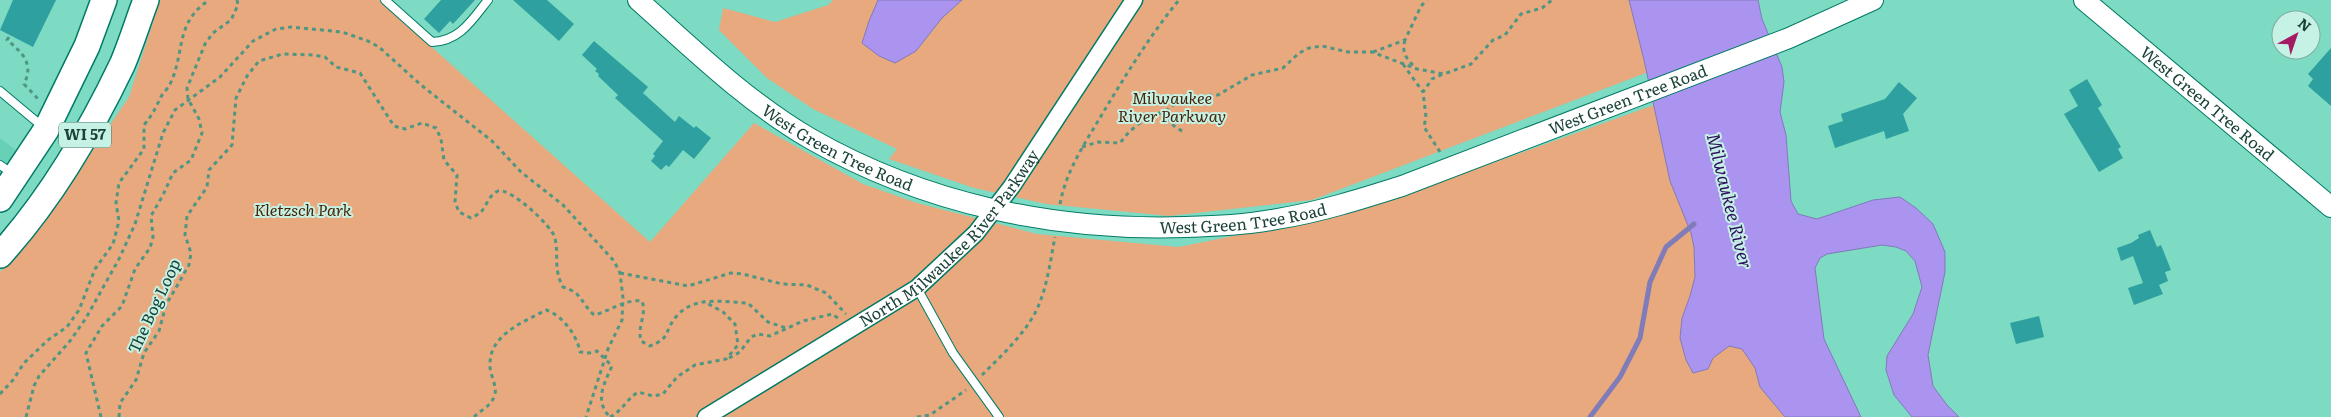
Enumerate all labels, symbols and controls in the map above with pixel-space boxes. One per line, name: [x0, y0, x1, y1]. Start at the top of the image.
north arrow: [2271, 10, 2321, 60]
text: N: [2294, 13, 2316, 36]
street label: West Green Tree Road: [2136, 39, 2280, 166]
street label: West Green Tree Road: [1545, 57, 1710, 140]
park label: Milwaukee River Parkway: [1118, 85, 1226, 127]
street label: West Green Tree Road: [757, 97, 917, 196]
road number: WI 57: [59, 122, 111, 148]
water label: Milwaukee River: [1701, 130, 1760, 271]
street label: North Milwaukee River Parkway: [854, 144, 1044, 332]
street label: West Green Tree Road: [1159, 196, 1329, 238]
park label: Kletzsch Park: [254, 197, 352, 221]
street label: The Bog Loop: [121, 254, 186, 357]

